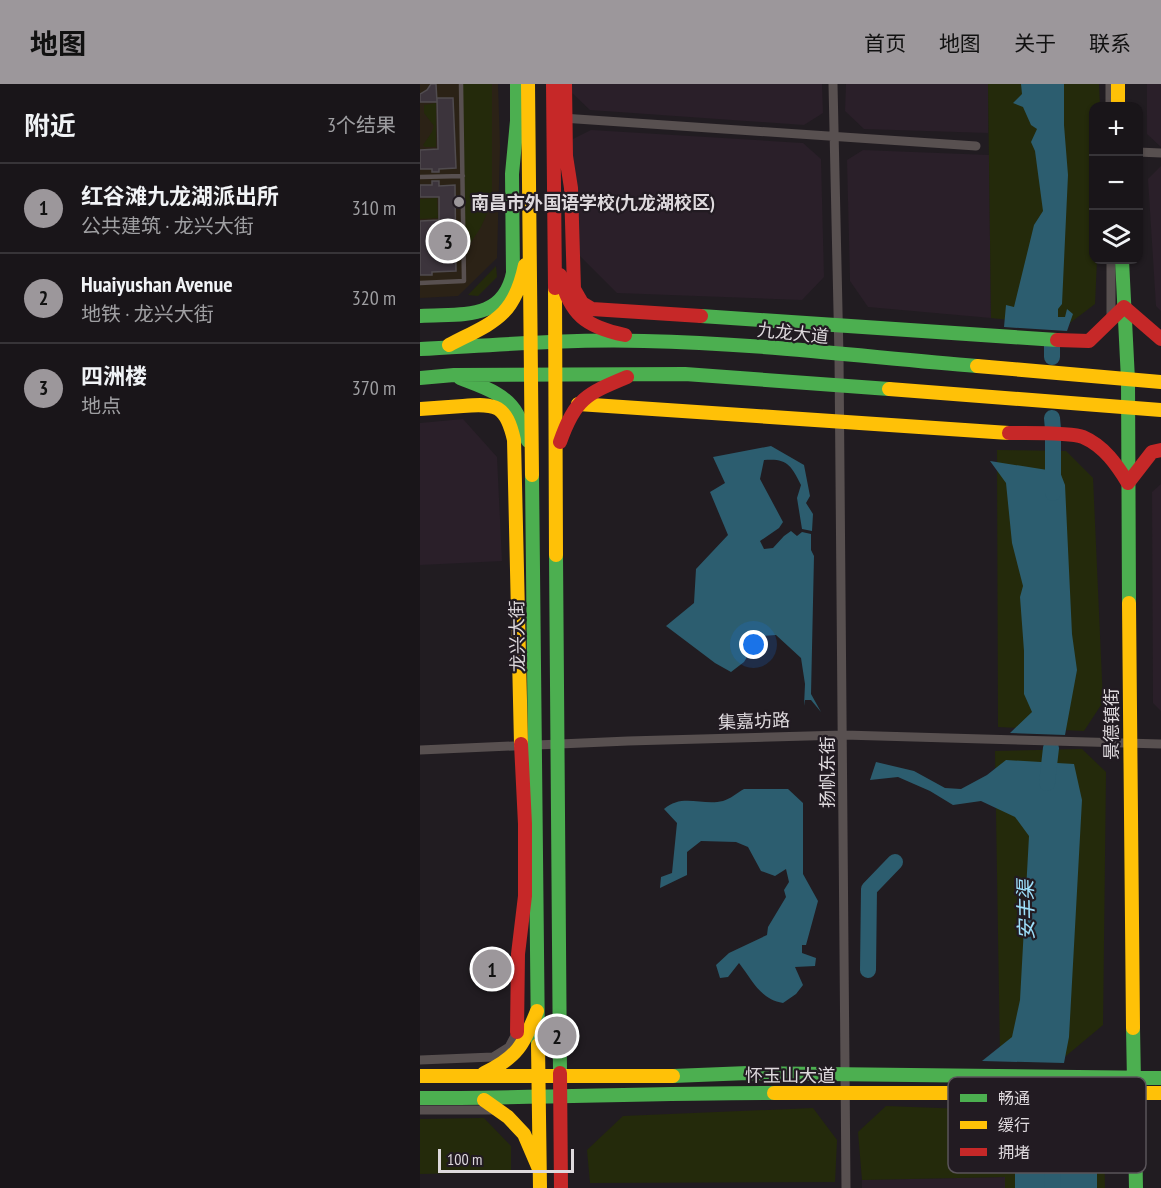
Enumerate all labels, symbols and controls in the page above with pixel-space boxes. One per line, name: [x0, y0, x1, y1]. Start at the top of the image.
text: 地图: [30, 25, 86, 62]
text: 首页: [864, 30, 906, 57]
text: 地图: [939, 30, 981, 57]
text: 关于: [1014, 30, 1056, 57]
text: 联系: [1089, 30, 1131, 57]
map controls: [1089, 102, 1143, 264]
button: +: [1089, 102, 1143, 156]
text: 附近: [24, 109, 76, 142]
text: 3个结果: [327, 112, 396, 138]
button: −: [1089, 156, 1143, 210]
text: 红谷滩九龙湖派出所: [81, 182, 279, 210]
place label: 南昌市外国语学校(九龙湖校区): [471, 191, 715, 214]
text: 1: [39, 195, 48, 221]
text: 310 m: [352, 195, 396, 221]
marker: 南昌市外国语学校(九龙湖校区): [452, 195, 466, 209]
button: layers: [1089, 210, 1143, 264]
text: 公共建筑 · 龙兴大街: [81, 213, 254, 239]
pin: 3: [429, 218, 468, 264]
text: Huaiyushan Avenue: [81, 270, 233, 298]
text: 2: [39, 285, 48, 311]
text: 320 m: [352, 285, 396, 311]
text: 地铁 · 龙兴大街: [81, 301, 214, 327]
street label: 九龙大道: [756, 318, 830, 348]
text: 四洲楼: [81, 362, 147, 390]
text: 3: [39, 375, 48, 401]
text: 370 m: [352, 375, 396, 401]
text: 地点: [81, 393, 121, 419]
street label: 龙兴大街: [505, 600, 529, 672]
your location: [739, 630, 768, 659]
street label: 景德镇街: [1100, 688, 1123, 760]
street label: 集嘉坊路: [718, 708, 790, 734]
street label: 扬帆东街: [816, 736, 839, 808]
water label: 安丰渠: [1012, 877, 1040, 940]
pin: 1: [472, 946, 512, 992]
pin: 2: [538, 1014, 576, 1058]
street label: 怀玉山大道: [745, 1064, 835, 1087]
legend: [948, 1077, 1146, 1173]
text: 畅通: [998, 1088, 1030, 1108]
text: 缓行: [998, 1115, 1030, 1135]
text: 拥堵: [998, 1142, 1030, 1162]
scale bar: [438, 1146, 574, 1174]
text: 100 m: [447, 1149, 482, 1169]

